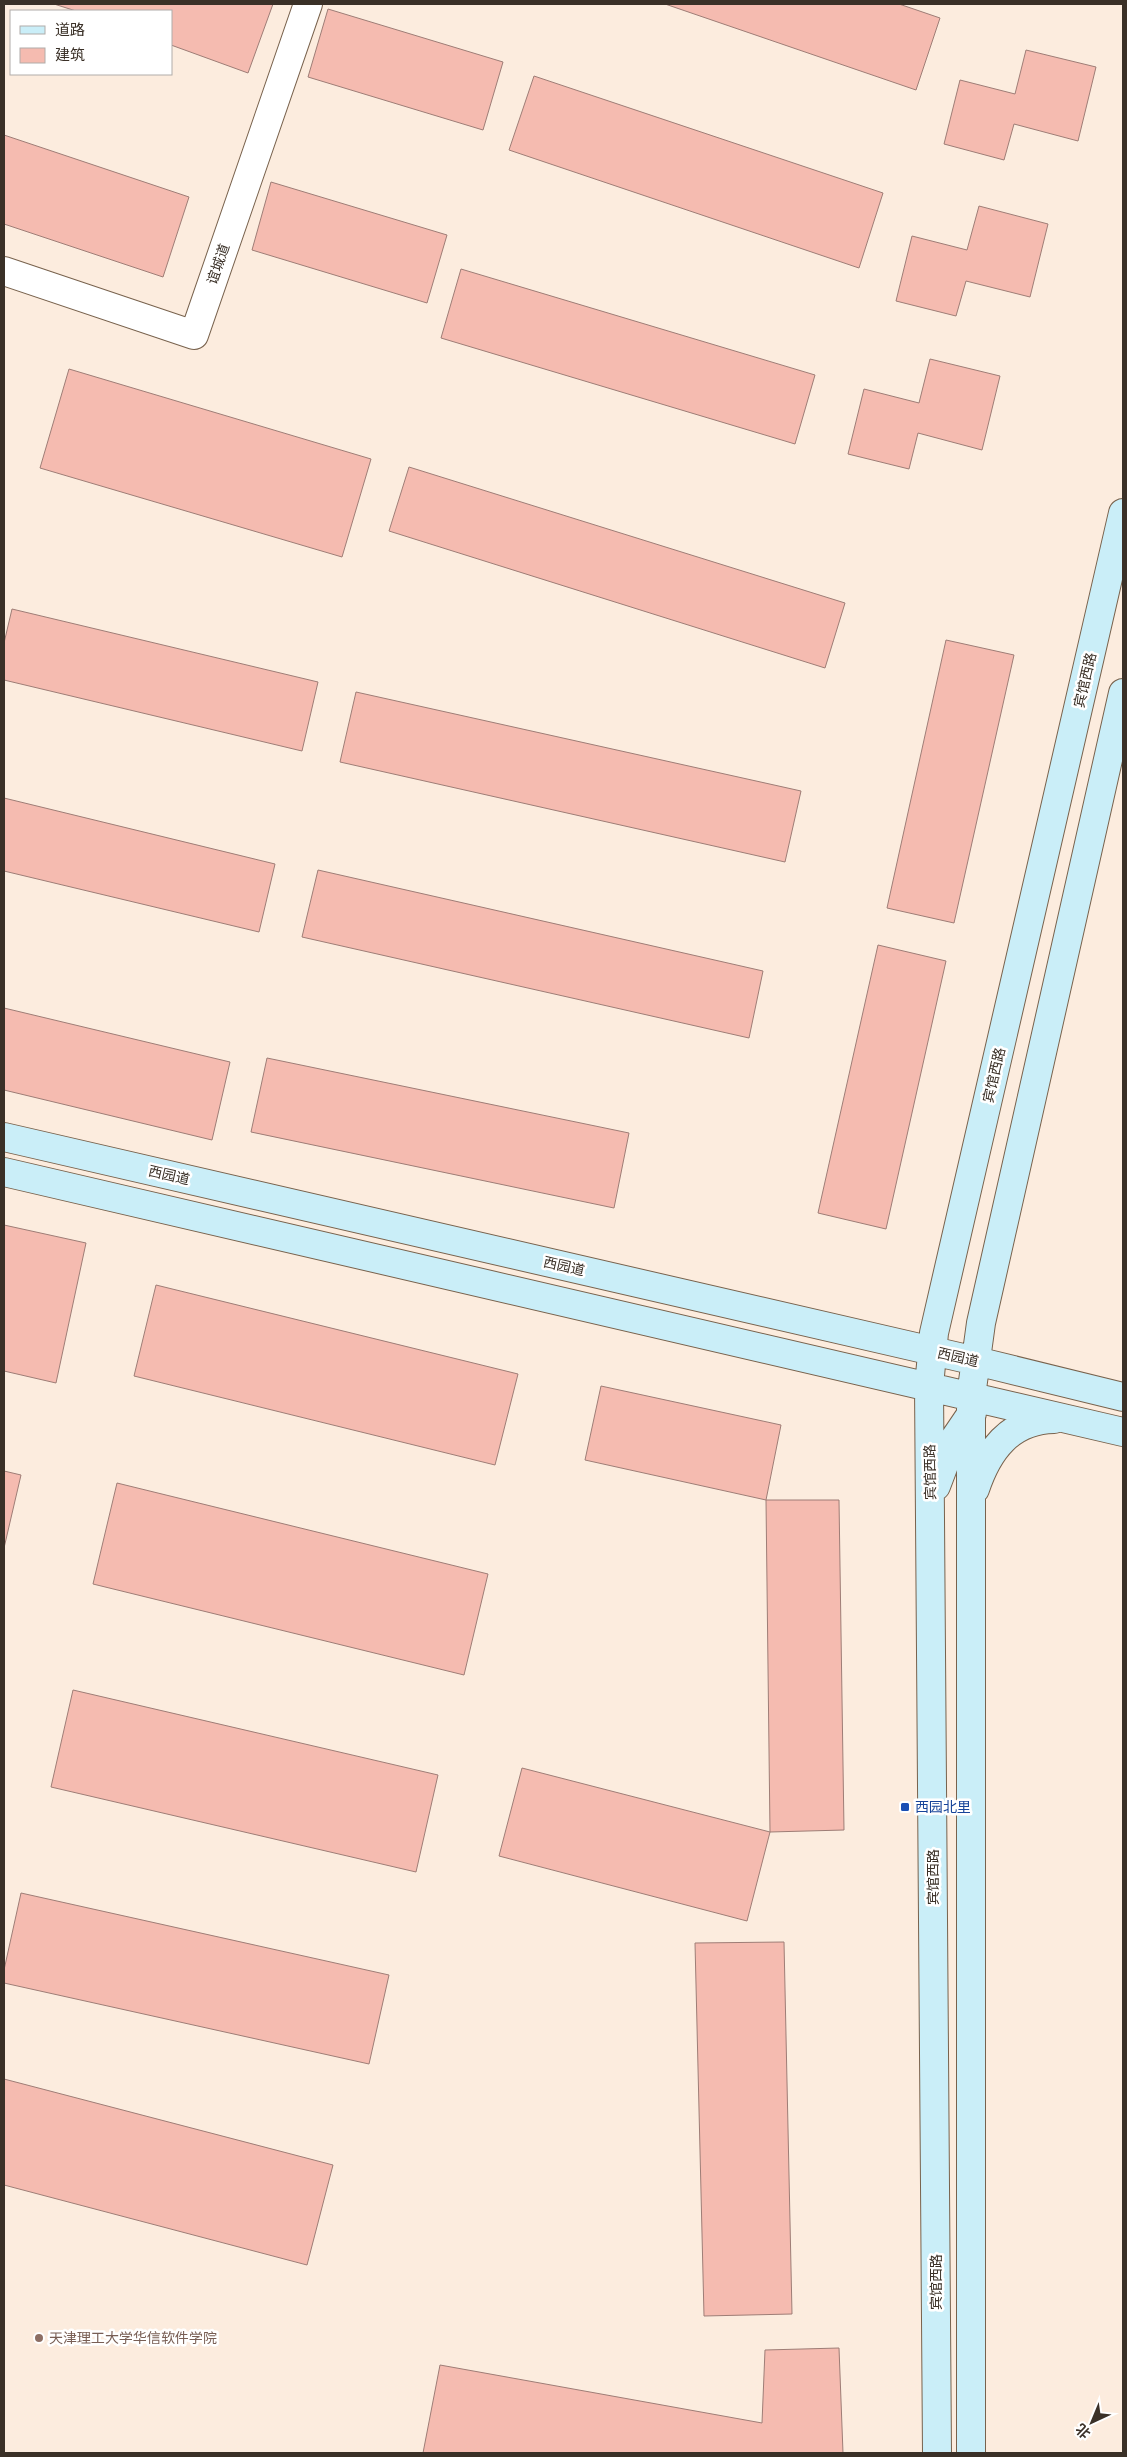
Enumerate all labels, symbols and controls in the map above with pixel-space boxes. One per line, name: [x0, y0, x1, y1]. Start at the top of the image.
legend: [10, 10, 172, 75]
text: 道路: [55, 19, 85, 40]
text: 建筑: [55, 44, 85, 65]
street label: 谊城道: [202, 241, 233, 287]
street label: 宾馆西路: [1069, 650, 1100, 709]
street label: 宾馆西路: [978, 1045, 1009, 1104]
street label: 西园道: [147, 1161, 192, 1188]
street label: 西园道: [542, 1252, 587, 1279]
street label: 西园道: [936, 1343, 981, 1370]
street label: 宾馆西路: [920, 1444, 939, 1500]
place label: 西园北里: [915, 1797, 971, 1816]
marker: 西园北里: [899, 1801, 911, 1813]
street label: 宾馆西路: [923, 1849, 942, 1905]
street label: 宾馆西路: [926, 2254, 945, 2310]
place label: 天津理工大学华信软件学院: [49, 2328, 217, 2347]
marker: 天津理工大学华信软件学院: [33, 2332, 45, 2344]
north arrow: [1067, 2397, 1117, 2447]
text: 北: [1071, 2420, 1094, 2443]

